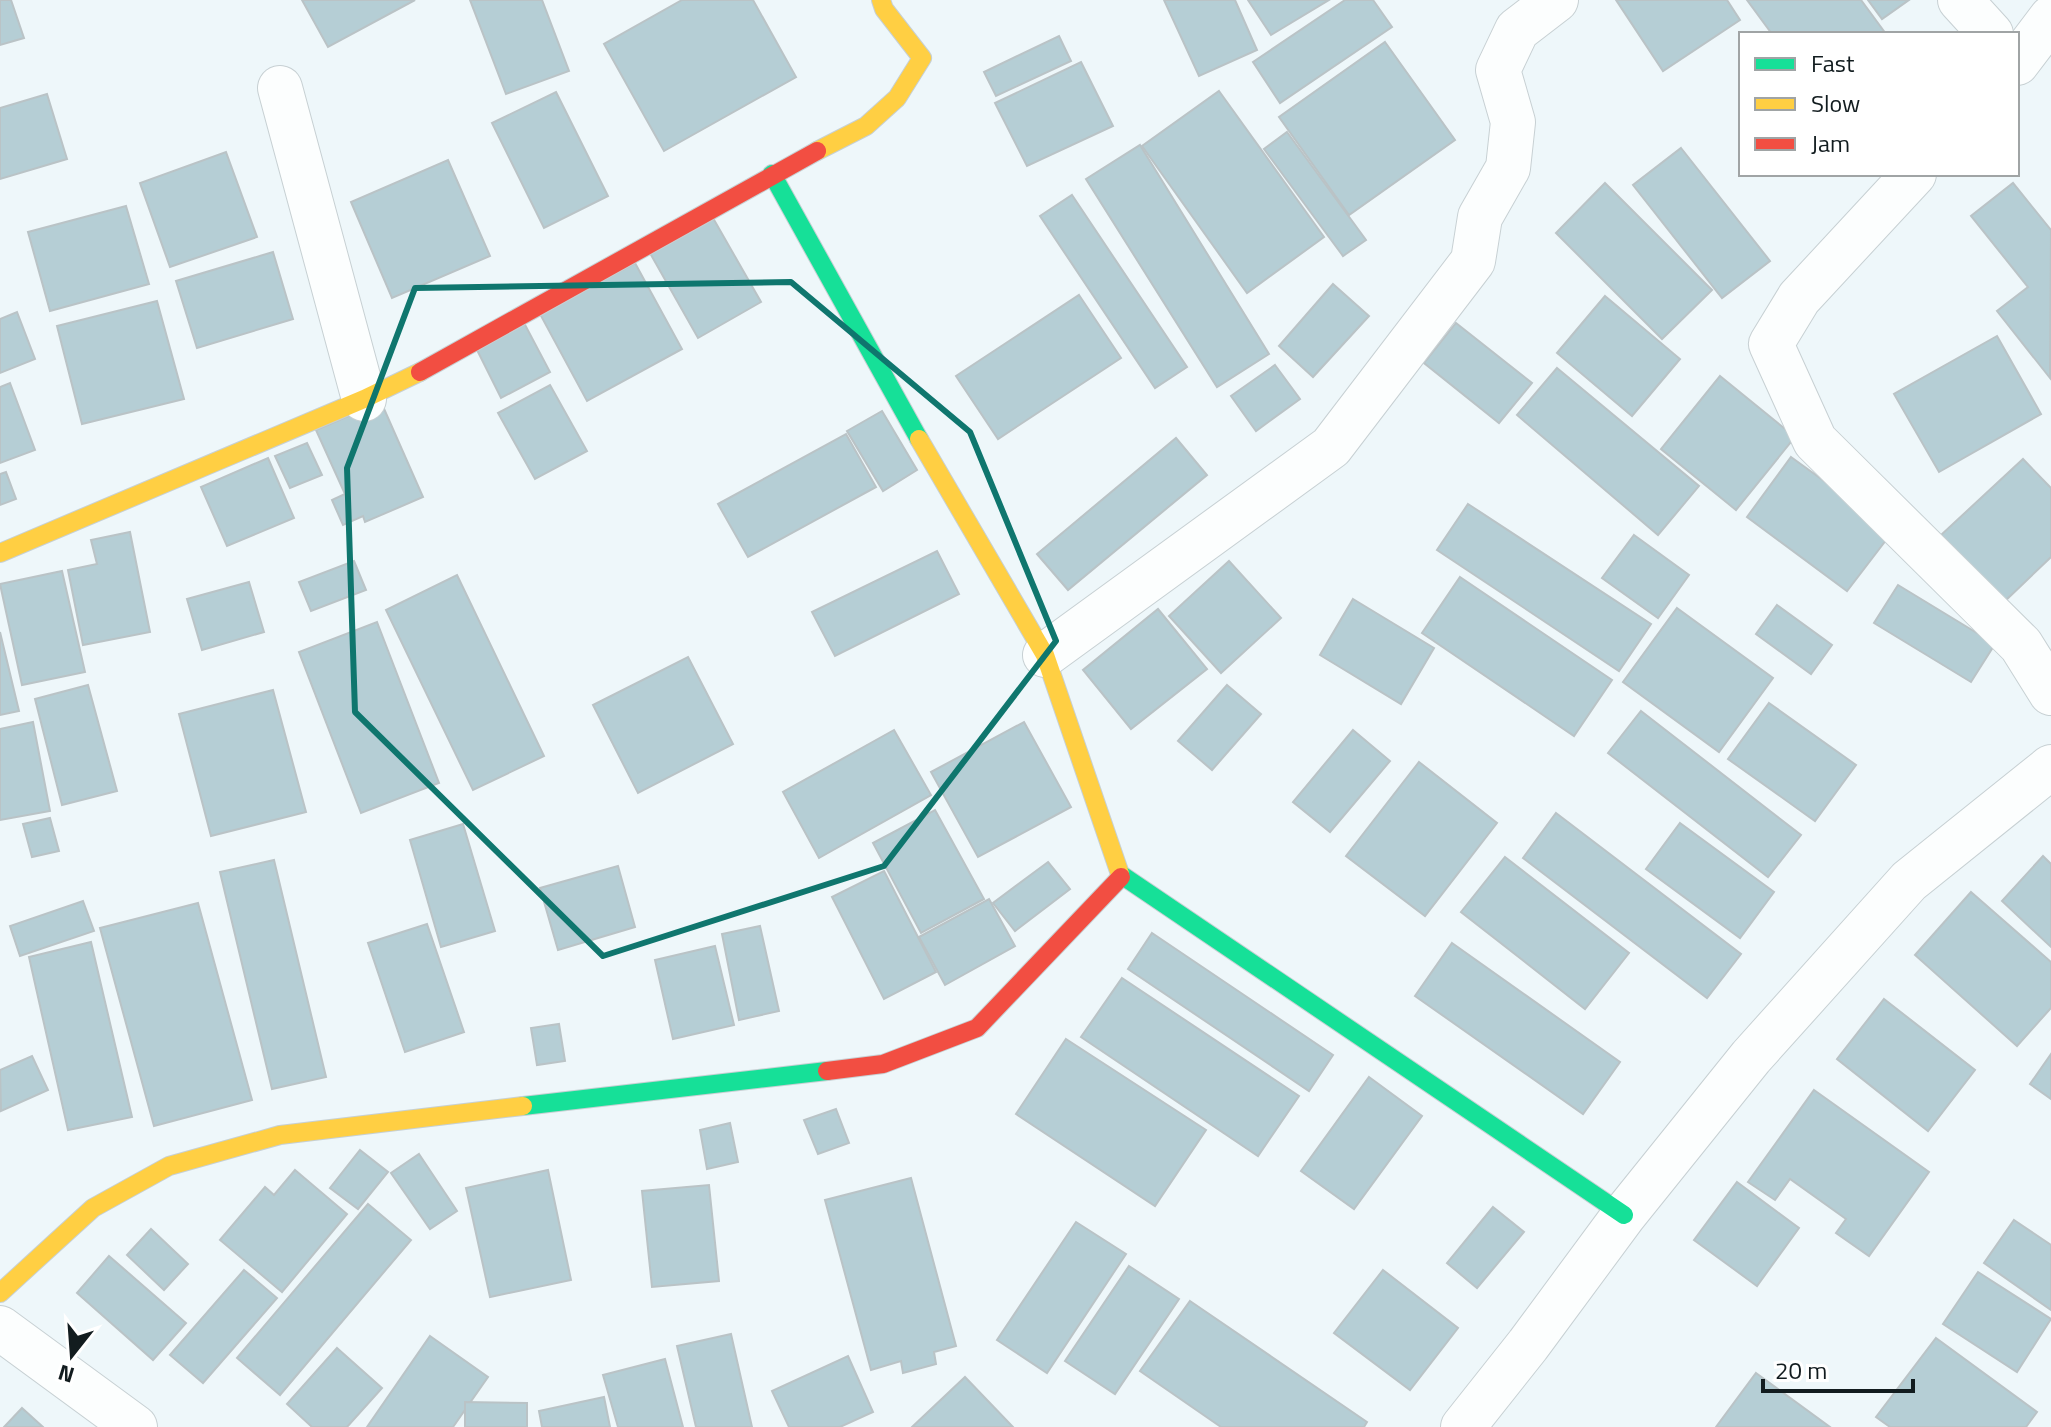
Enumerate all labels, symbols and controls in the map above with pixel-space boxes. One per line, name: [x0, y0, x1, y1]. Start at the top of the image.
legend: [1739, 32, 2019, 176]
text: Fast: [1811, 45, 1855, 81]
text: Slow: [1811, 85, 1860, 121]
text: Jam: [1811, 125, 1850, 161]
north arrow: [32, 1315, 112, 1395]
scale bar: [1763, 1343, 1913, 1393]
text: 20 m: [1775, 1352, 1827, 1388]
text: N: [54, 1356, 78, 1393]

